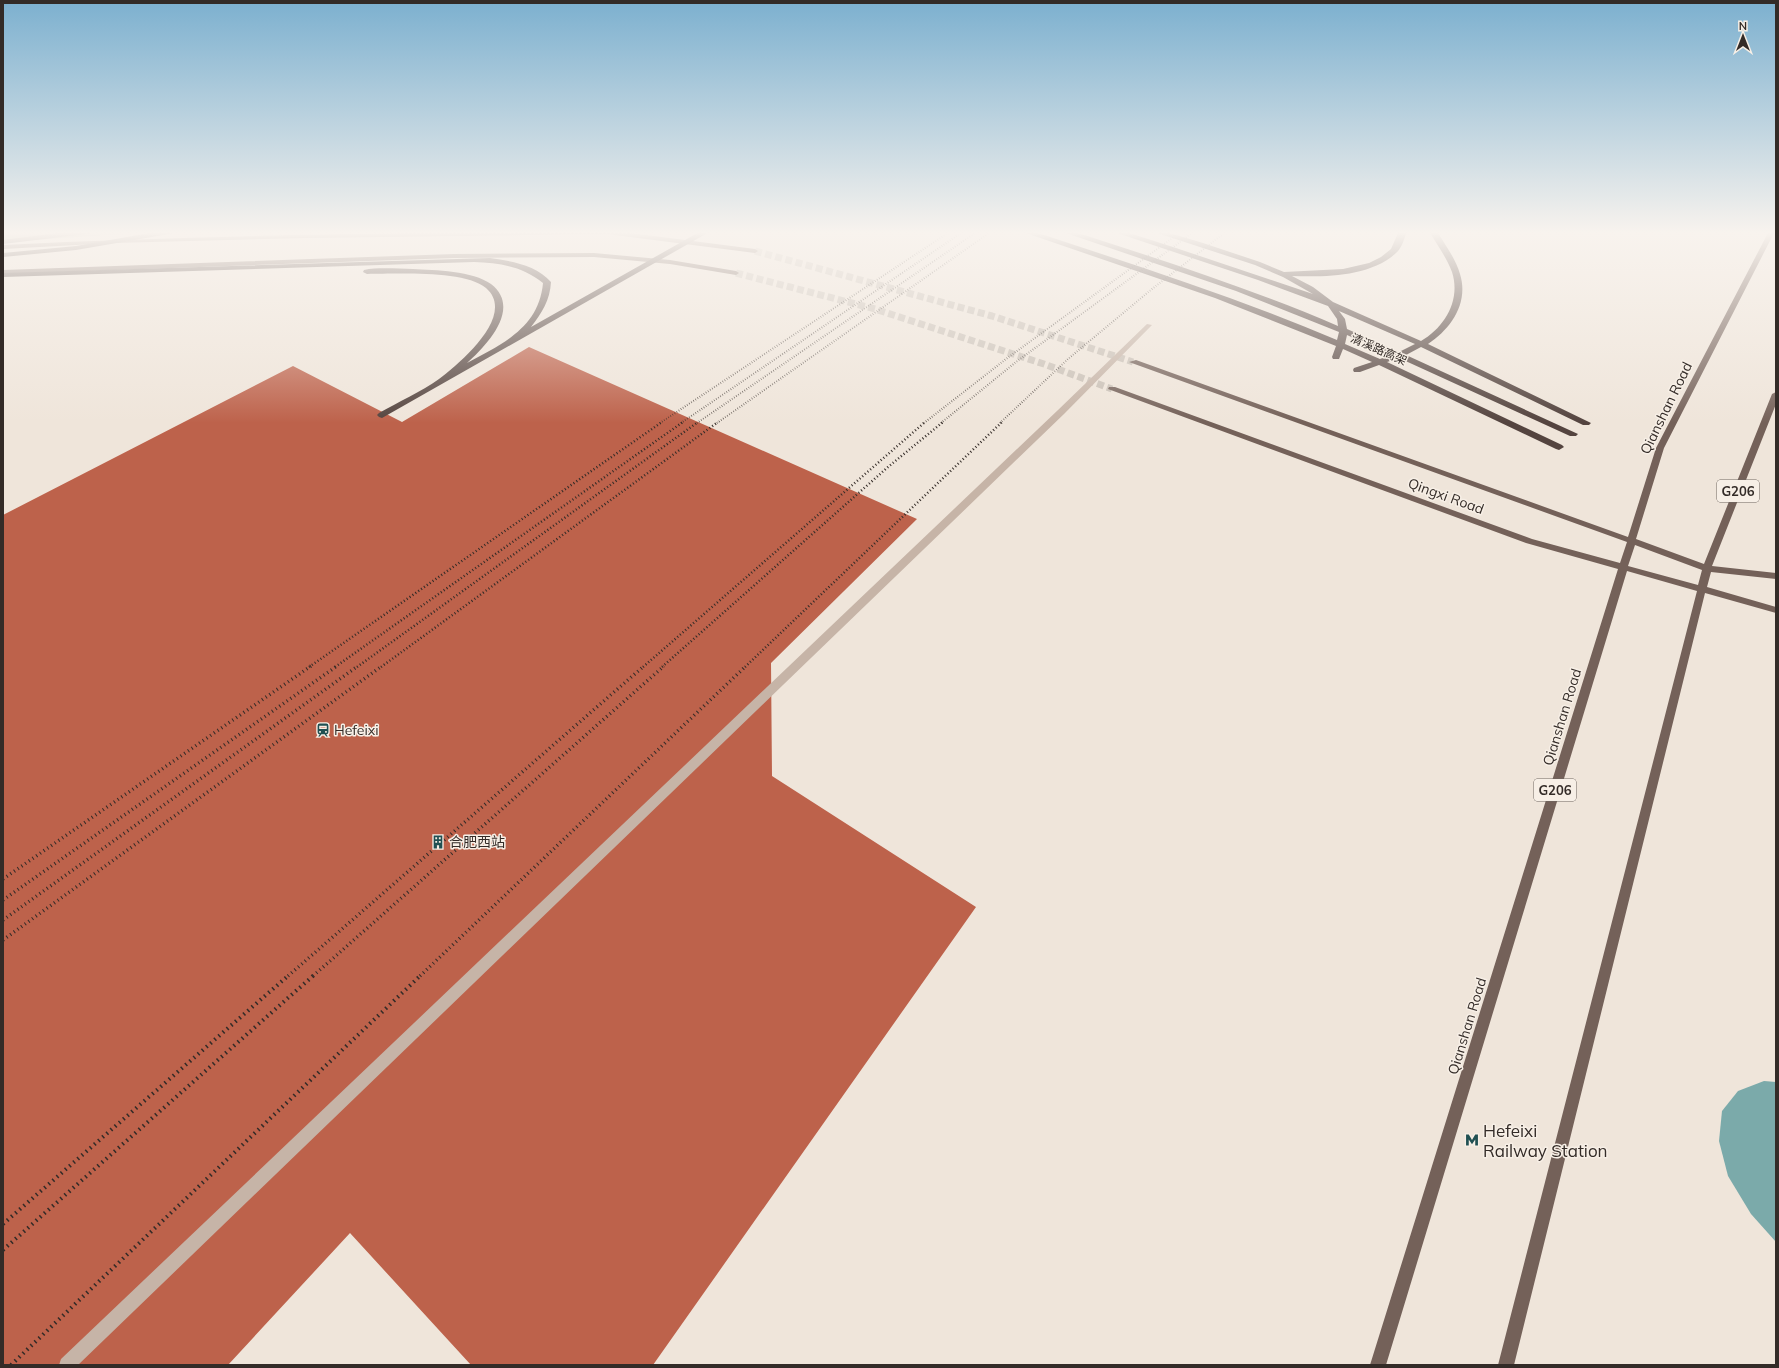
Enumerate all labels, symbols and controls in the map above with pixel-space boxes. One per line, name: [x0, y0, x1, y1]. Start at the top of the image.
north arrow: [1723, 16, 1763, 56]
text: N: [1739, 19, 1747, 33]
street label: 清溪路高架: [1349, 330, 1409, 368]
street label: Qianshan Road: [1636, 359, 1696, 457]
street label: Qingxi Road: [1406, 474, 1486, 518]
road number: G206: [1717, 480, 1759, 502]
street label: Qianshan Road: [1539, 666, 1585, 768]
place label: Hefeixi: [334, 721, 379, 739]
station icon: Hefeixi: [315, 722, 331, 738]
road number: G206: [1534, 779, 1576, 801]
place label: 合肥西站: [449, 833, 505, 851]
building icon: 合肥西站: [430, 834, 446, 850]
street label: Qianshan Road: [1444, 975, 1490, 1077]
place label: Hefeixi Railway Station: [1483, 1120, 1608, 1162]
metro station icon: Hefeixi Railway Station: [1464, 1132, 1480, 1148]

